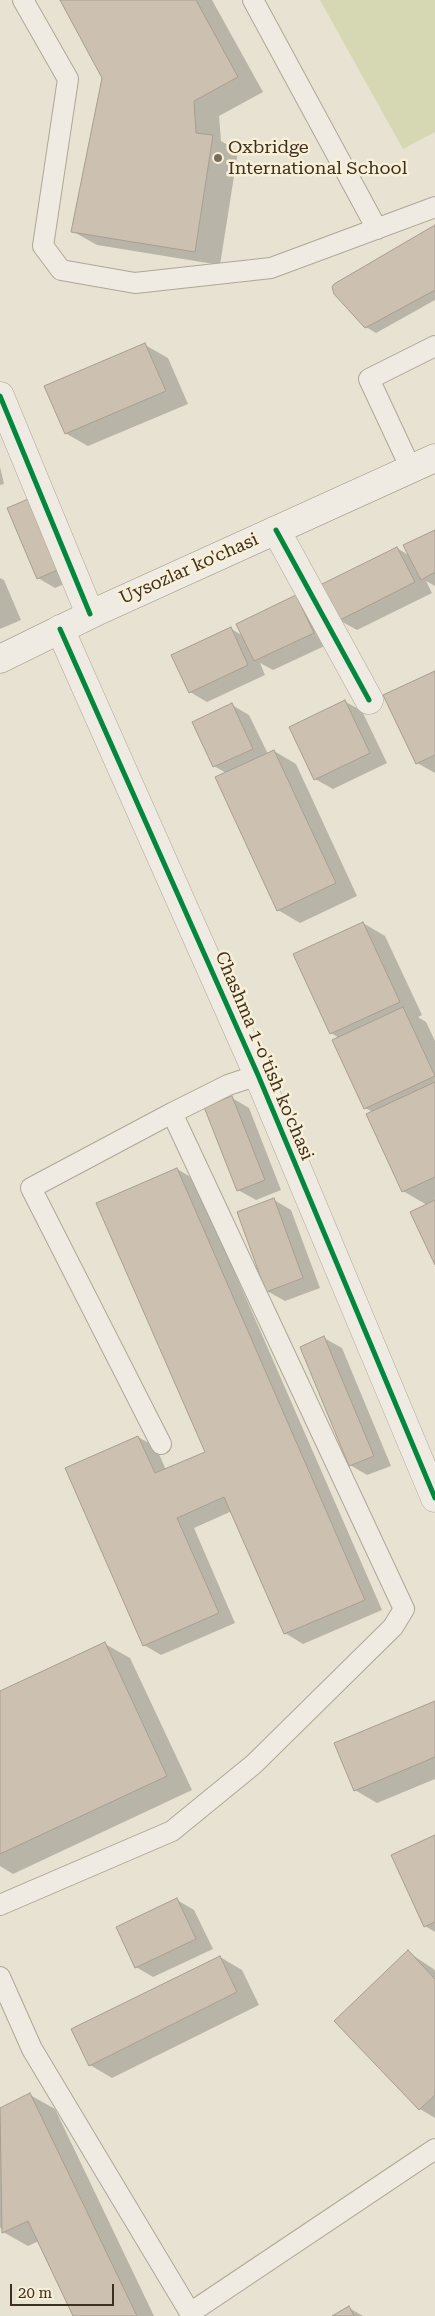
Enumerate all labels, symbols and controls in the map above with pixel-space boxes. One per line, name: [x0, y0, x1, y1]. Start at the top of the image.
place label: Oxbridge International School: [228, 137, 407, 180]
marker: Oxbridge International School: [212, 152, 224, 164]
street label: Uysozlar ko'chasi: [116, 529, 262, 609]
street label: Chashma 1-o'tish ko'chasi: [210, 948, 318, 1164]
scale bar: [12, 2274, 116, 2306]
text: 20 m: [18, 2284, 52, 2302]

